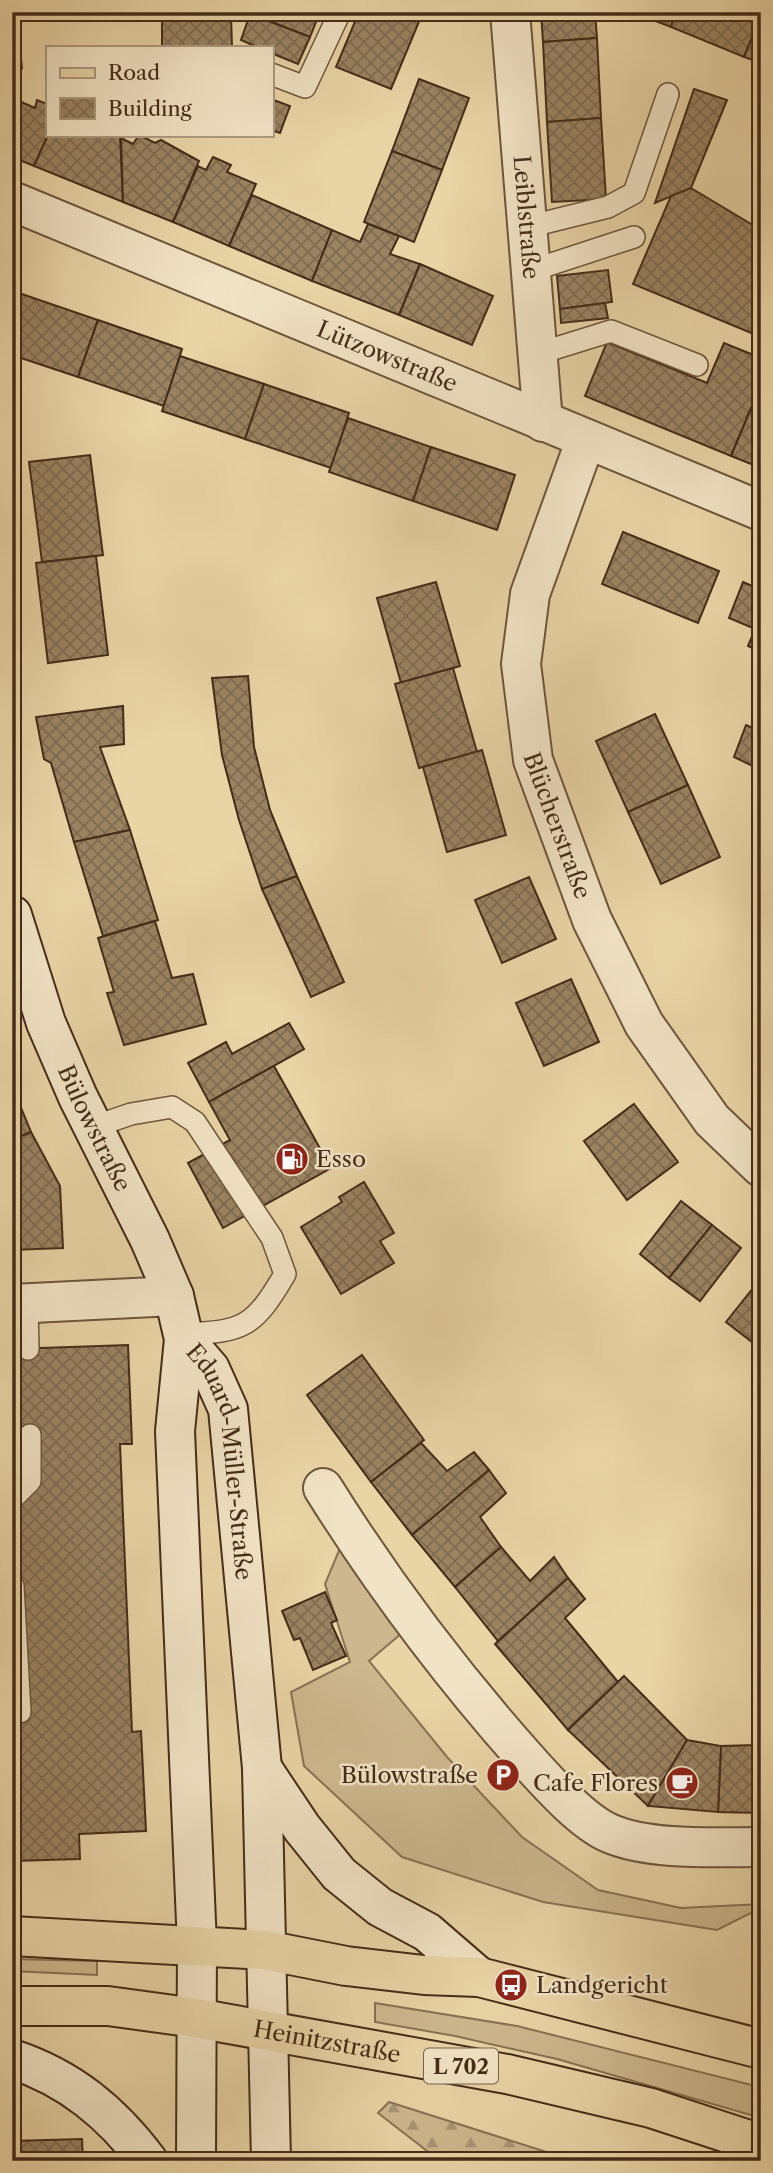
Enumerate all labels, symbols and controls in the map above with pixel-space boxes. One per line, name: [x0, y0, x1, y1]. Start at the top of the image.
legend: [46, 46, 273, 136]
text: Road: [108, 60, 160, 85]
text: Building: [108, 96, 193, 121]
street label: Leiblstraße: [508, 154, 545, 280]
street label: Lützowstraße: [313, 315, 462, 398]
street label: Blücherstraße: [517, 748, 597, 903]
street label: Bülowstraße: [52, 1061, 137, 1196]
fuel station icon: Esso: [273, 1140, 311, 1178]
place label: Esso: [316, 1145, 366, 1173]
street label: Eduard-Müller-Straße: [180, 1338, 258, 1582]
parking icon: Bülowstraße: [484, 1756, 522, 1794]
place label: Bülowstraße: [341, 1761, 478, 1789]
cafe icon: Cafe Flores: [663, 1764, 701, 1802]
place label: Cafe Flores: [533, 1769, 658, 1797]
bus stop icon: Landgericht: [492, 1966, 530, 2004]
place label: Landgericht: [536, 1971, 668, 1999]
street label: Heinitzstraße: [251, 2015, 403, 2069]
road number: L 702: [424, 2048, 498, 2084]

